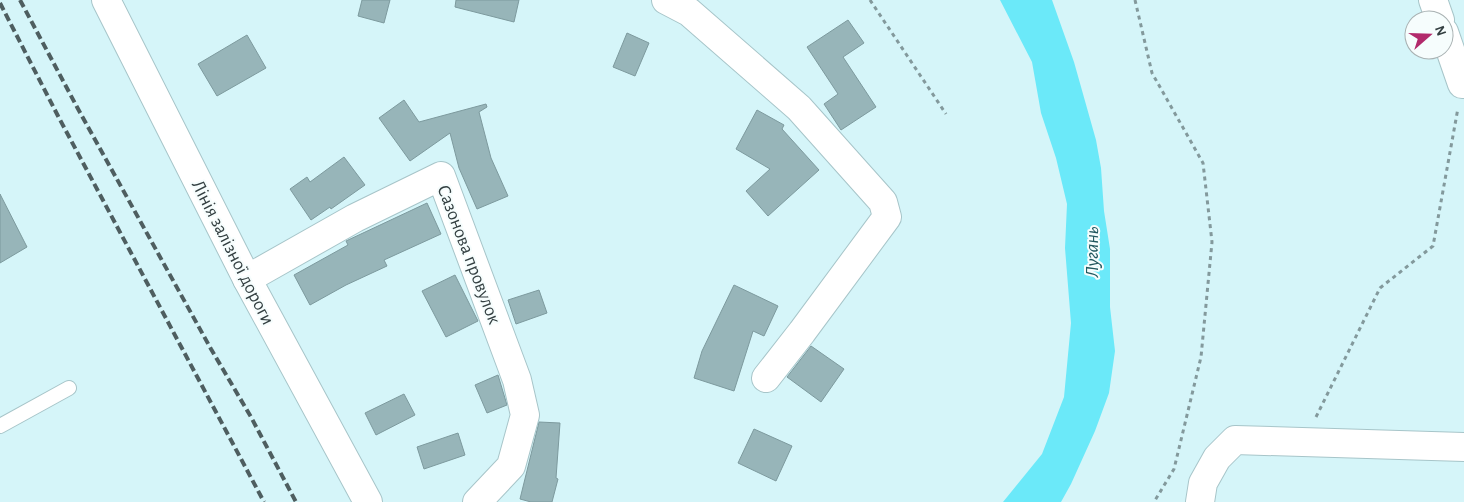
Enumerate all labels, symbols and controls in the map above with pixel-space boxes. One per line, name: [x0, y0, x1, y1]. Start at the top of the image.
north arrow: [1404, 10, 1454, 60]
text: N: [1432, 24, 1449, 38]
street label: Лінія залізної дороги: [188, 177, 277, 328]
street label: Сазонова провулок: [433, 182, 504, 327]
water label: Лугань: [1082, 226, 1102, 279]

